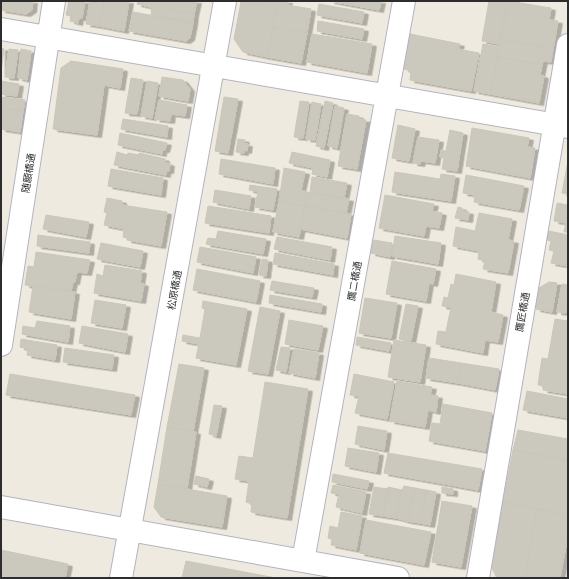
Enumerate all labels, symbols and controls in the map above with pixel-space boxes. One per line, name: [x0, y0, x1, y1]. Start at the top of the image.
street label: 随願橋通: [19, 152, 38, 194]
street label: 鷹二橋通: [345, 260, 364, 302]
street label: 松原橋通: [165, 269, 184, 311]
street label: 鷹匠橋通: [513, 291, 532, 333]

